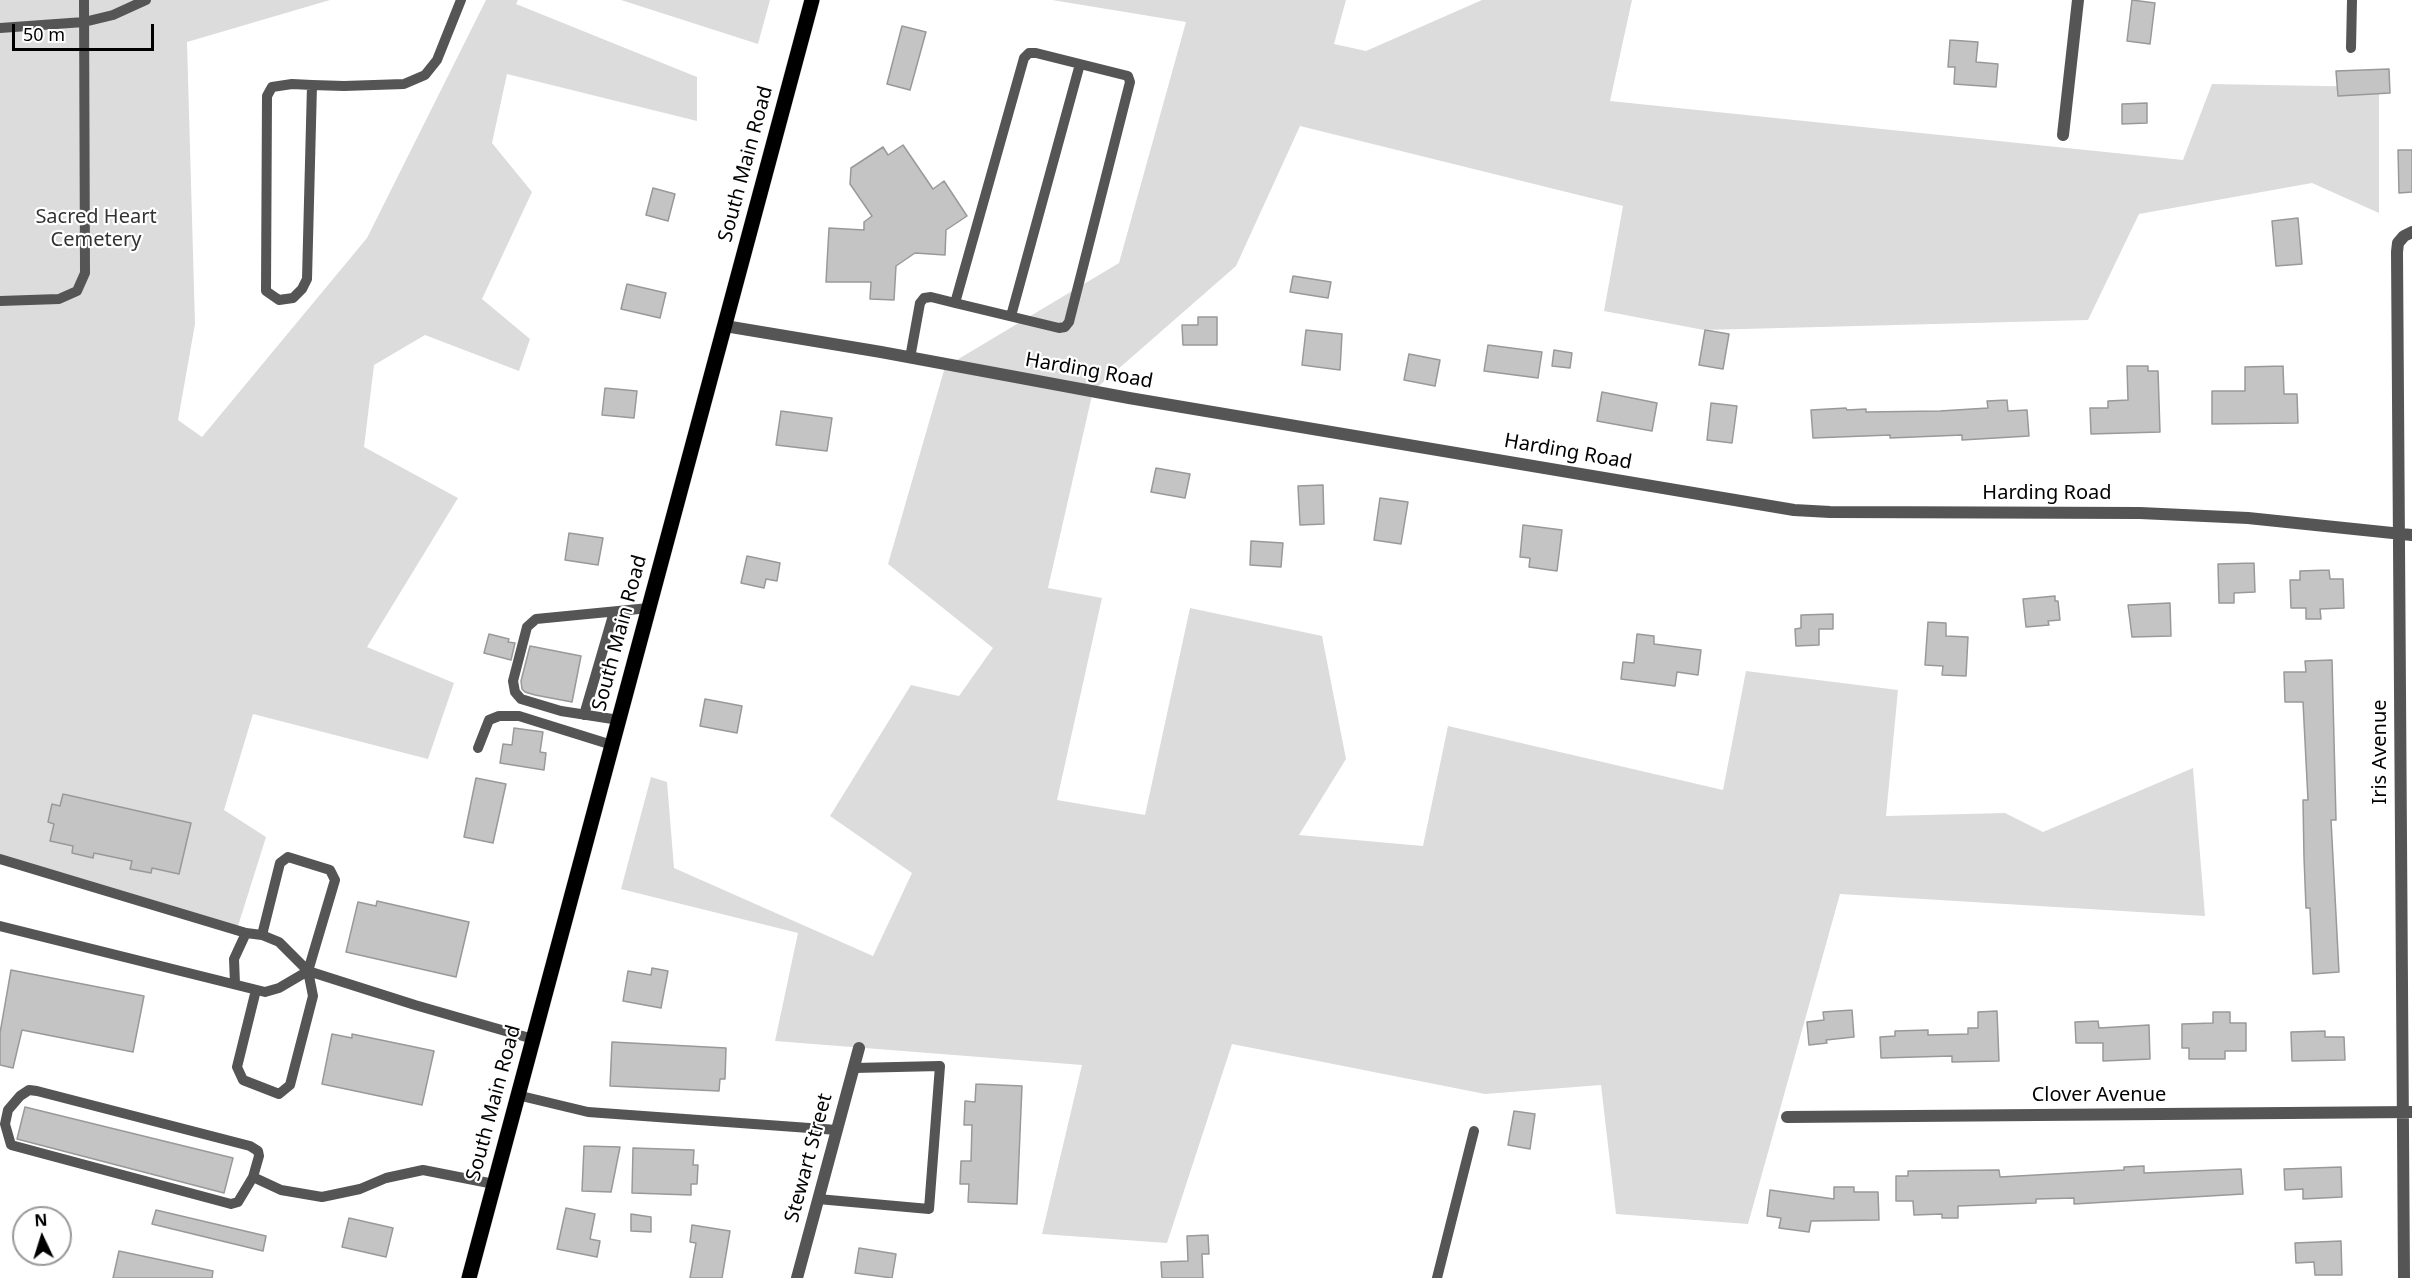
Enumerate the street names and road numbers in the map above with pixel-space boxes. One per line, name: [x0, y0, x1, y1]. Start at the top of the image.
street label: South Main Road: [714, 83, 778, 245]
street label: Harding Road: [1023, 348, 1155, 394]
street label: Harding Road: [1502, 429, 1634, 475]
street label: Harding Road: [1982, 481, 2112, 505]
street label: South Main Road: [588, 552, 652, 714]
street label: Iris Avenue: [2368, 699, 2392, 805]
street label: South Main Road: [462, 1022, 526, 1184]
street label: Clover Avenue: [2032, 1083, 2166, 1107]
street label: Stewart Street: [780, 1091, 838, 1225]

